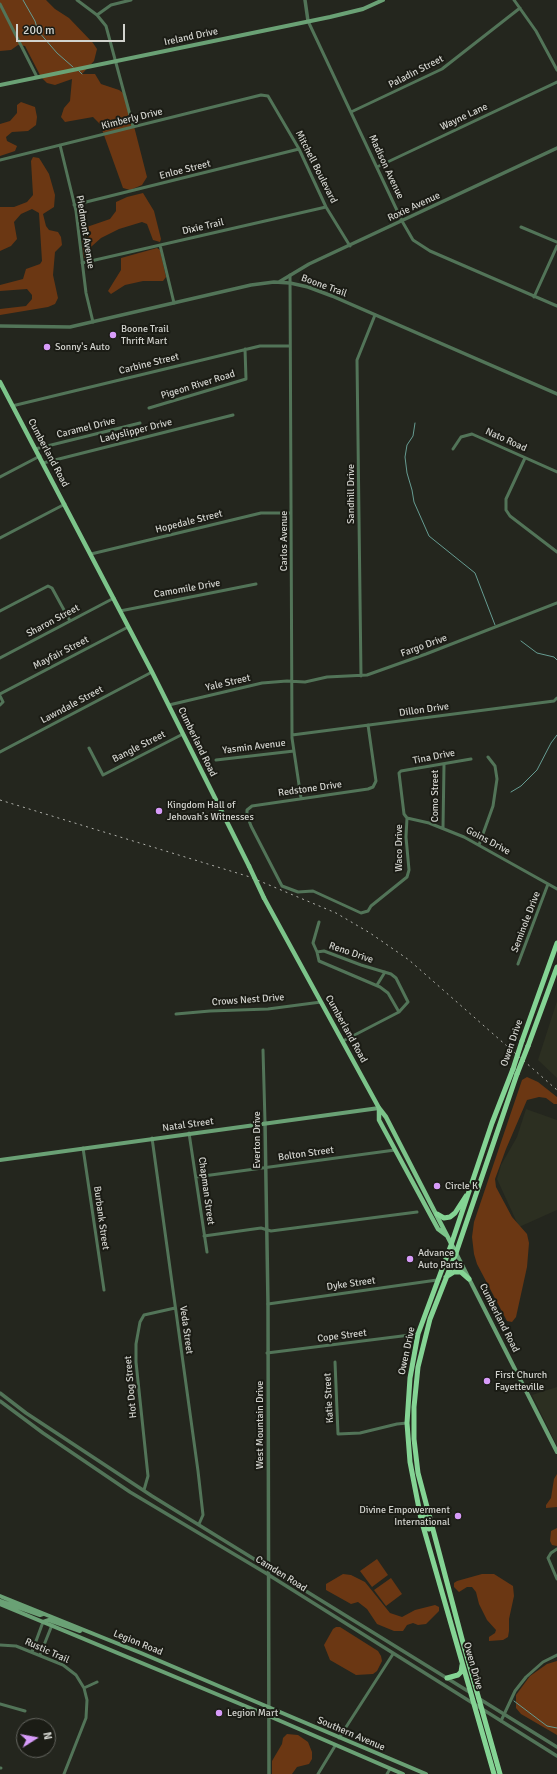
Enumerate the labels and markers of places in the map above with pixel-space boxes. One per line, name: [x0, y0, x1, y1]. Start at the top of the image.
place label: Boone Trail Thrift Mart: [121, 323, 169, 346]
marker: Boone Trail Thrift Mart: [108, 330, 118, 340]
place label: Sonny's Auto: [55, 341, 110, 353]
marker: Sonny's Auto: [42, 342, 52, 352]
place label: Kingdom Hall of Jehovah’s Witnesses: [167, 799, 254, 822]
marker: Kingdom Hall of Jehovah’s Witnesses: [154, 806, 164, 816]
place label: Circle K: [445, 1180, 478, 1192]
marker: Circle K: [432, 1181, 442, 1191]
place label: Advance Auto Parts: [418, 1247, 463, 1270]
marker: Advance Auto Parts: [405, 1254, 415, 1264]
place label: First Church Fayetteville: [495, 1369, 547, 1392]
marker: First Church Fayetteville: [482, 1376, 492, 1386]
place label: Divine Empowerment International: [359, 1504, 450, 1528]
marker: Divine Empowerment International: [453, 1511, 463, 1521]
place label: Legion Mart: [227, 1707, 278, 1719]
marker: Legion Mart: [214, 1708, 224, 1718]

